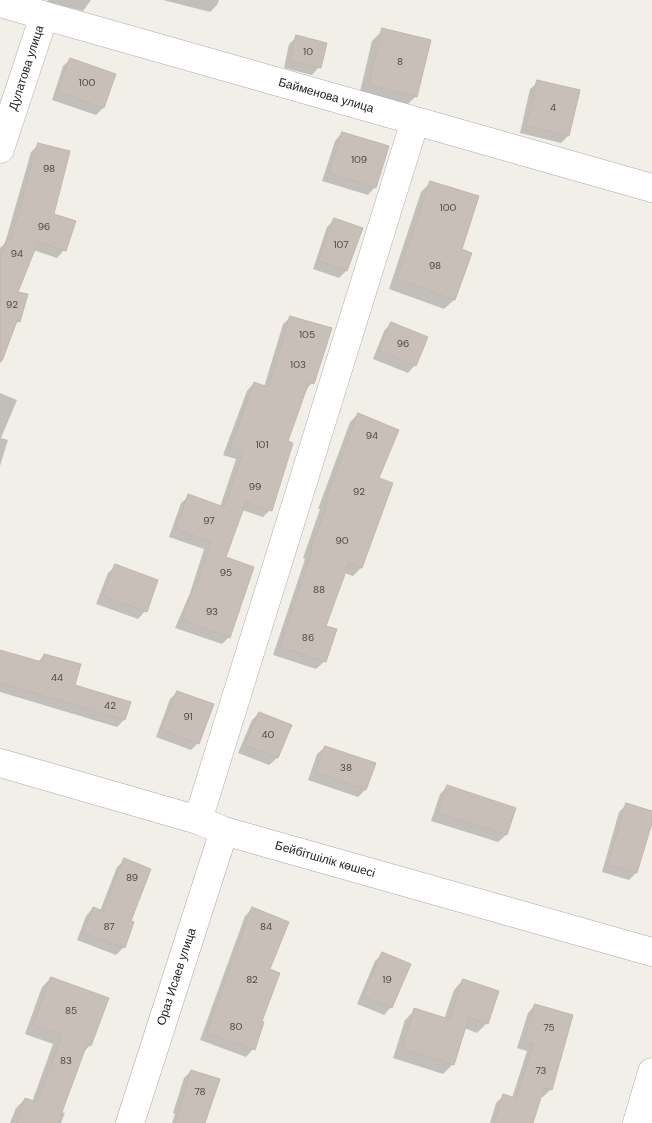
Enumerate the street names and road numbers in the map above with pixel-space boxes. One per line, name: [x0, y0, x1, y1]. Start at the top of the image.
street label: Дулатова улица: [6, 24, 48, 112]
street label: Байменова улица: [277, 75, 375, 117]
street label: Бейбітшілік көшесі: [273, 839, 377, 881]
street label: Ораз Исаев улица: [154, 926, 200, 1028]

